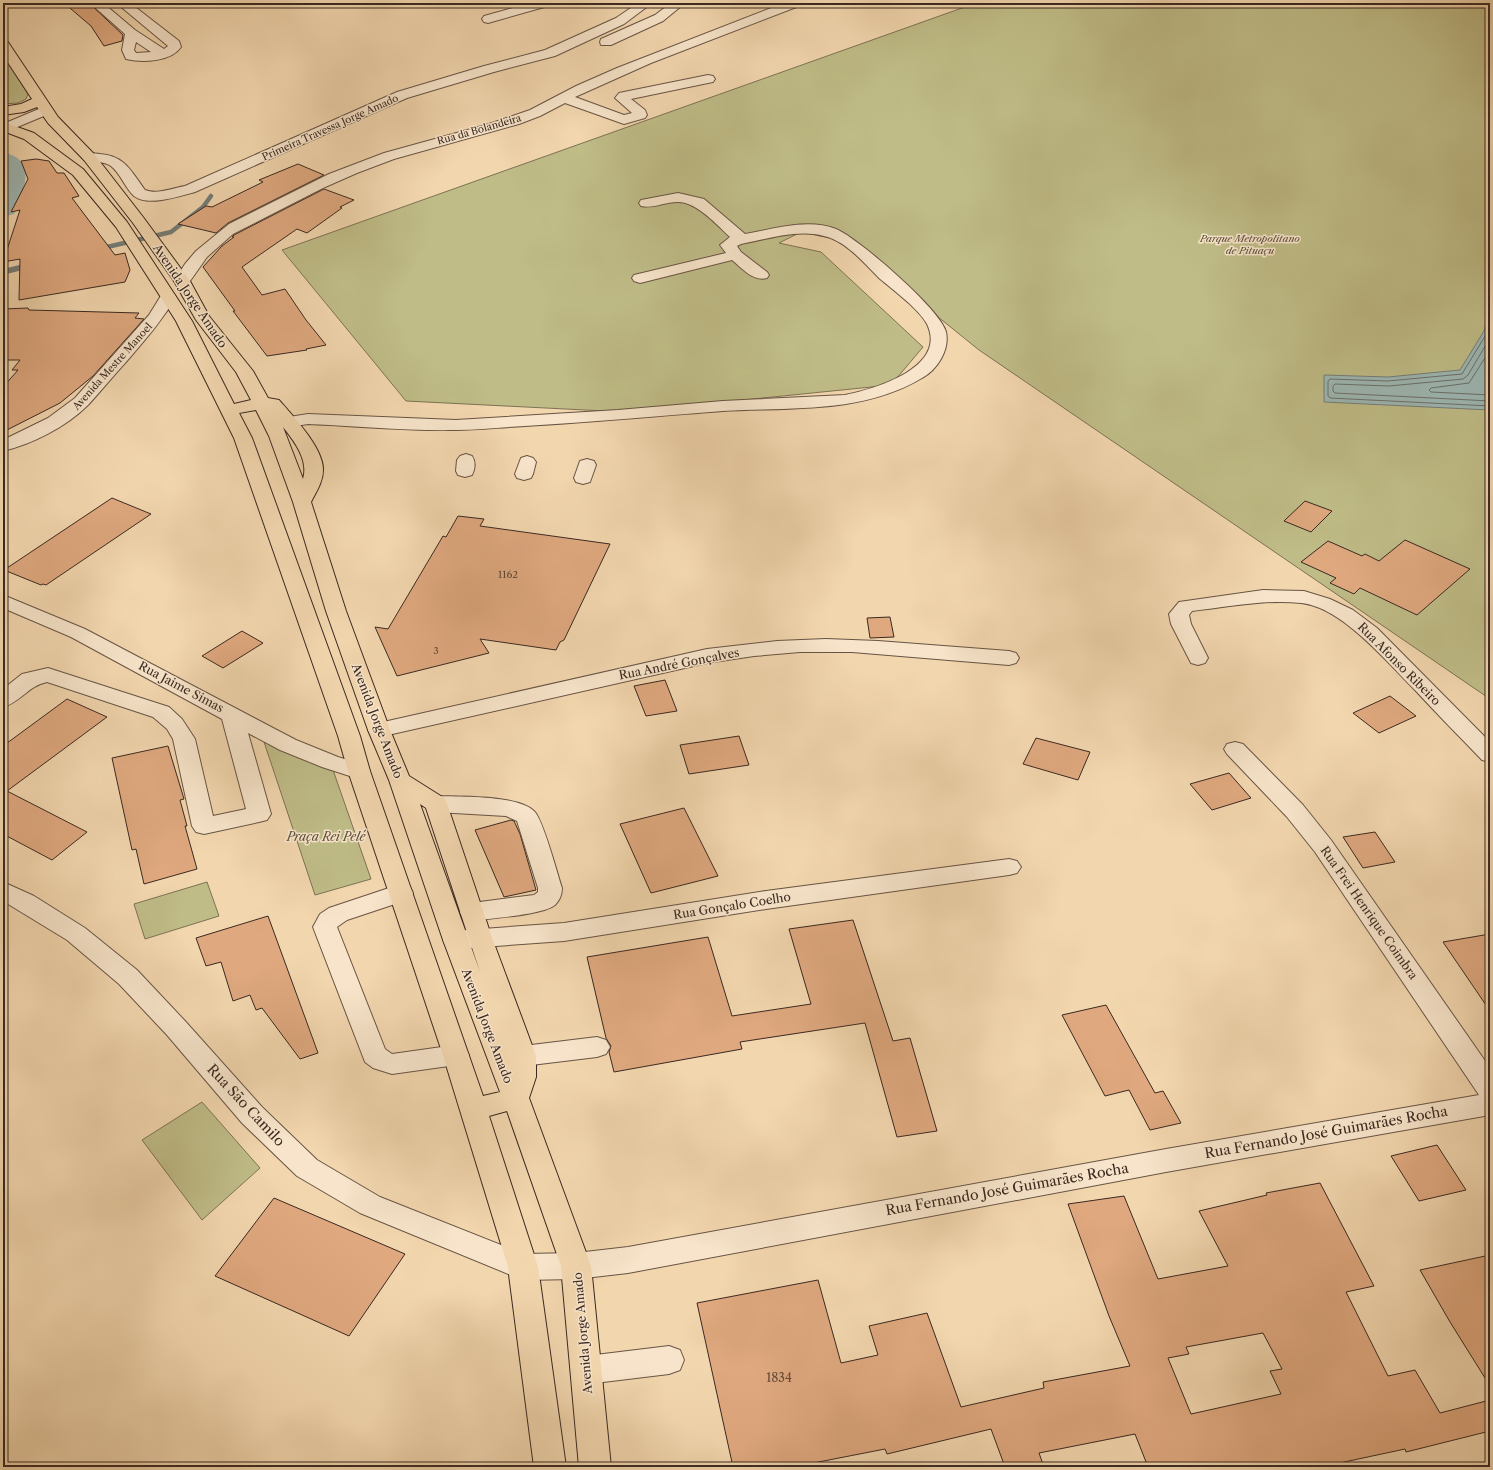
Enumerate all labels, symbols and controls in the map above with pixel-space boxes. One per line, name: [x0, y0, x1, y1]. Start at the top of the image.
street label: Primeira Travessa Jorge Amado: [260, 91, 400, 163]
street label: Rua da Bolandeira: [436, 111, 523, 148]
park label: Parque Metropolitano de Pituaçu: [1199, 232, 1300, 257]
street label: Avenida Jorge Amado: [149, 240, 231, 351]
street label: Avenida Mestre Manoel: [69, 320, 155, 413]
house number: 1162: [498, 568, 518, 581]
street label: Rua Afonso Ribeiro: [1355, 619, 1444, 708]
house number: 3: [433, 644, 439, 657]
street label: Rua André Gonçalves: [617, 644, 740, 683]
street label: Rua Jaime Simas: [136, 658, 226, 715]
street label: Avenida Jorge Amado: [348, 660, 406, 781]
park label: Praça Rei Pelé: [286, 829, 367, 844]
street label: Rua Frei Henrique Coimbra: [1318, 843, 1422, 983]
street label: Rua Gonçalo Coelho: [672, 889, 792, 922]
street label: Avenida Jorge Amado: [458, 965, 516, 1086]
street label: Rua São Camilo: [203, 1060, 289, 1150]
street label: Rua Fernando José Guimarães Rocha: [1203, 1102, 1450, 1162]
street label: Rua Fernando José Guimarães Rocha: [884, 1159, 1131, 1219]
street label: Avenida Jorge Amado: [570, 1272, 595, 1396]
house number: 1834: [766, 1370, 792, 1385]

